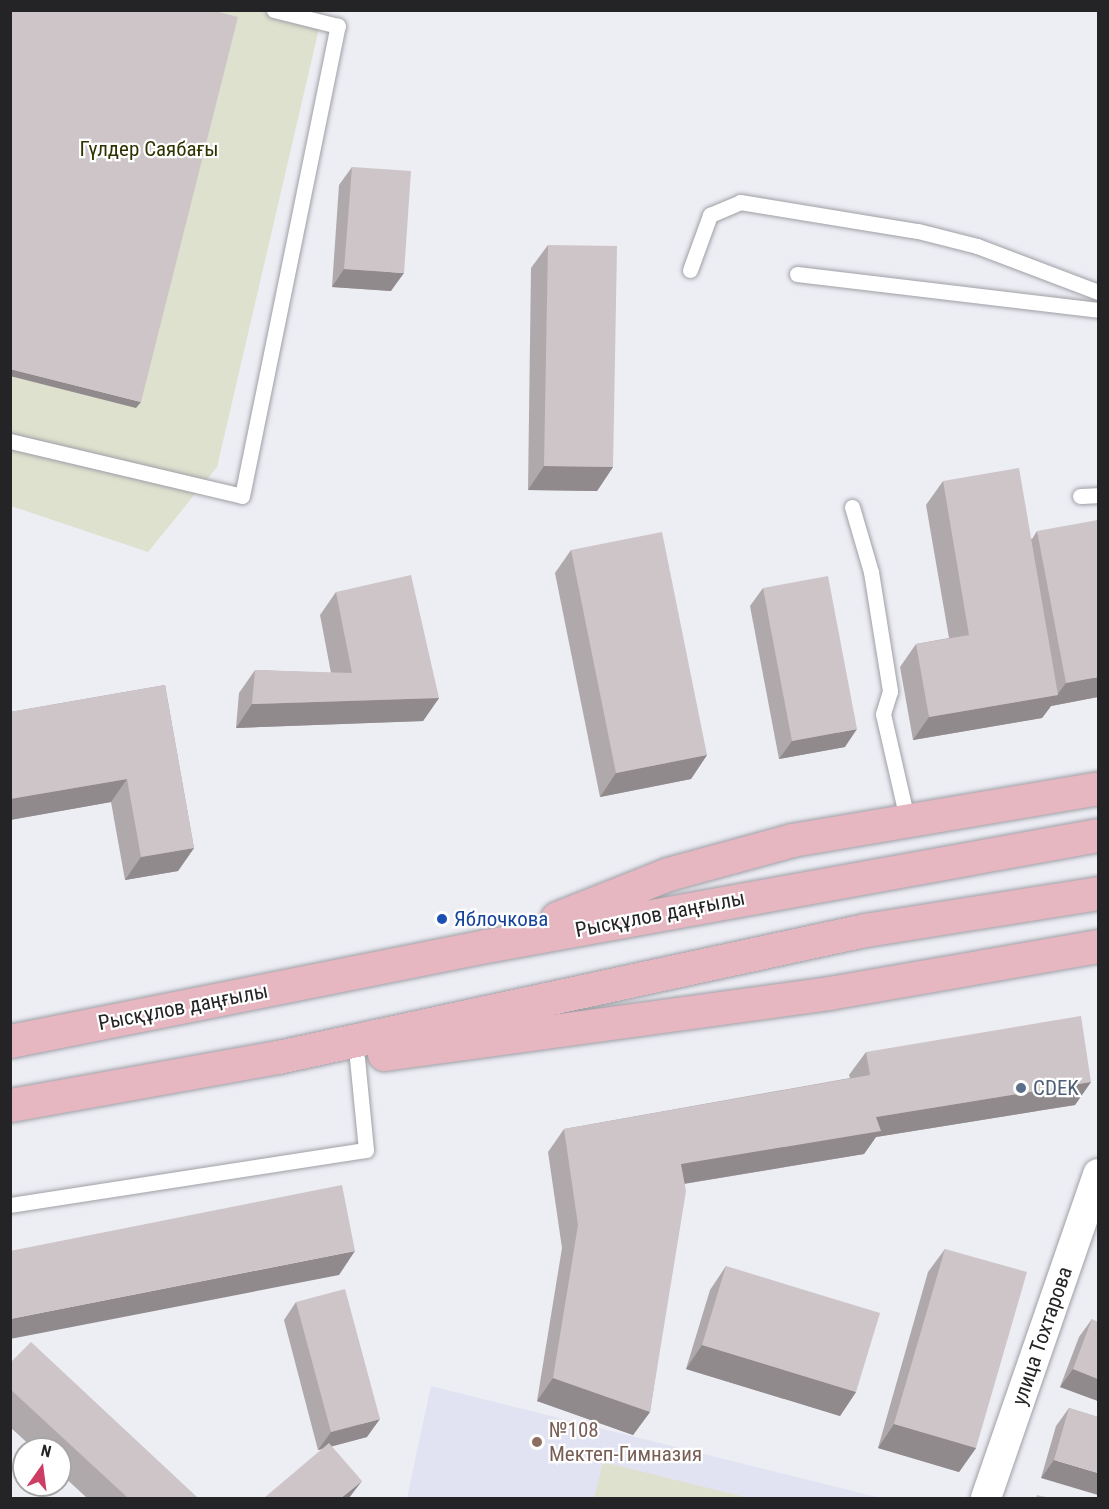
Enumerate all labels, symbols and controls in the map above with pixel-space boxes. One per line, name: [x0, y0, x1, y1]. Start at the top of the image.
park label: Гүлдер Саябағы: [79, 136, 219, 162]
street label: Рысқұлов даңғылы: [573, 885, 747, 943]
place label: Яблочкова: [454, 906, 548, 932]
marker: Яблочкова: [435, 912, 449, 926]
street label: Рысқұлов даңғылы: [96, 978, 270, 1036]
place label: CDEK: [1033, 1075, 1079, 1101]
marker: CDEK: [1014, 1081, 1028, 1095]
street label: улица Тохтарова: [1006, 1263, 1078, 1409]
place label: №108 Мектеп-Гимназия: [549, 1417, 702, 1467]
marker: №108 Мектеп-Гимназия: [530, 1435, 544, 1449]
north arrow: [12, 1437, 72, 1497]
text: N: [39, 1441, 53, 1461]

